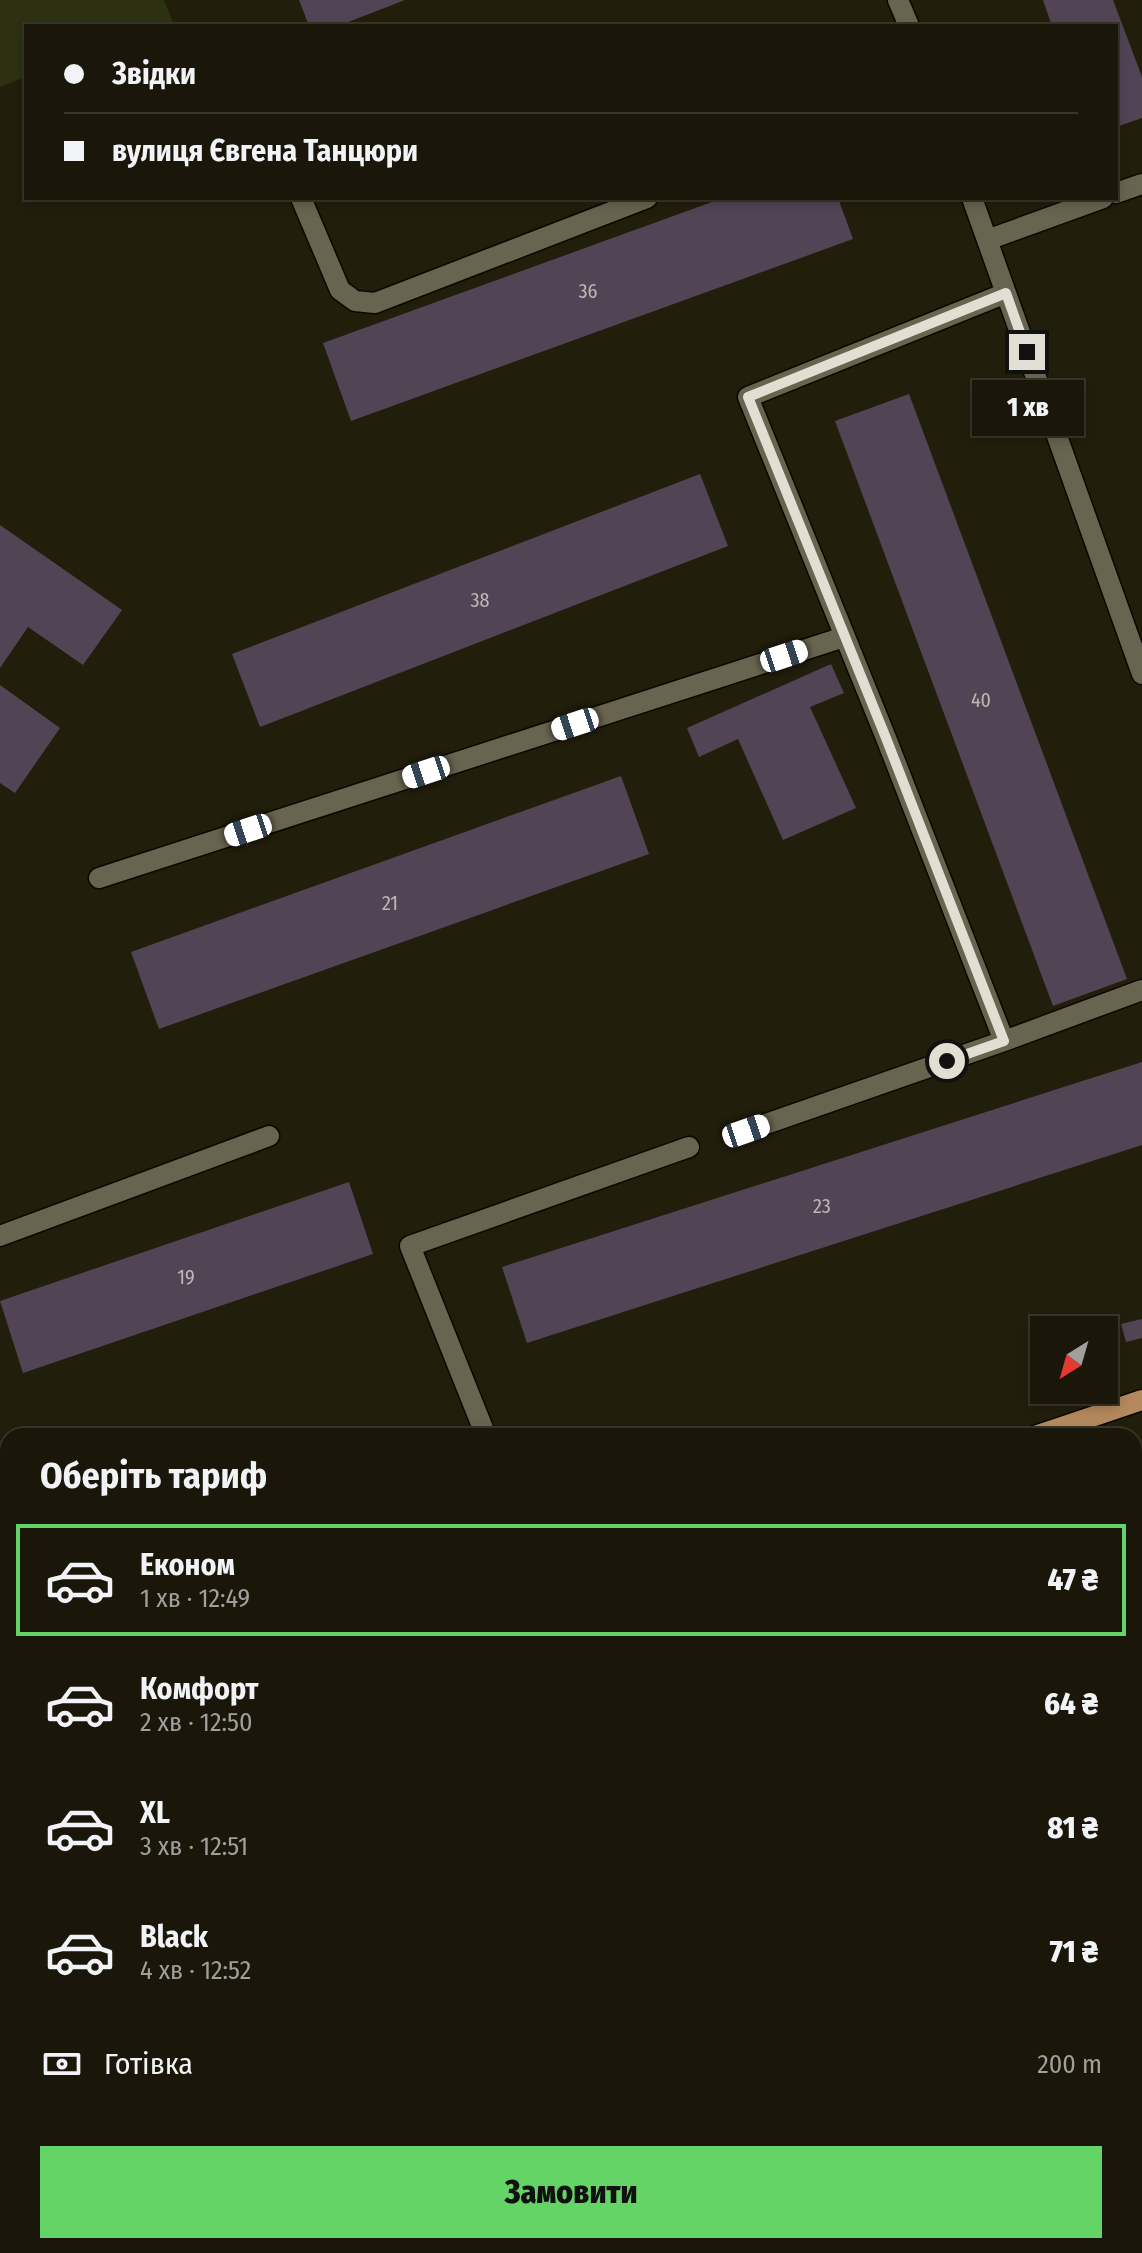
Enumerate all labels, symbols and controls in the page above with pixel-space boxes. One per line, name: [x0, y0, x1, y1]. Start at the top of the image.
text: Звідки: [112, 56, 196, 92]
text: вулиця Євгена Танцюри: [112, 133, 418, 169]
house number: 36: [579, 279, 598, 303]
route end: [1009, 334, 1045, 370]
callout: 1 хв: [971, 380, 1083, 436]
text: 1 хв: [1007, 392, 1049, 423]
house number: 38: [470, 588, 490, 612]
car: [757, 637, 811, 675]
house number: 40: [971, 688, 991, 712]
car: [548, 705, 602, 743]
car: [399, 753, 453, 791]
car: [221, 811, 275, 849]
house number: 21: [382, 891, 398, 915]
route start: [929, 1043, 965, 1079]
car: [719, 1112, 773, 1150]
house number: 23: [813, 1194, 831, 1218]
house number: 19: [177, 1265, 195, 1289]
north arrow: [1030, 1316, 1118, 1404]
map controls: [1030, 1316, 1118, 1404]
text: Оберіть тариф: [40, 1454, 267, 1498]
icon: car: [44, 1544, 116, 1616]
text: Економ: [140, 1547, 235, 1583]
text: 47 ₴: [1048, 1562, 1098, 1598]
text: 1 хв · 12:49: [140, 1583, 250, 1614]
icon: car: [44, 1668, 116, 1740]
text: Комфорт: [140, 1671, 258, 1707]
text: 64 ₴: [1044, 1686, 1098, 1722]
text: 2 хв · 12:50: [140, 1707, 252, 1738]
icon: car: [44, 1792, 116, 1864]
text: XL: [140, 1795, 170, 1831]
text: 81 ₴: [1047, 1810, 1098, 1846]
text: 3 хв · 12:51: [140, 1831, 248, 1862]
icon: car: [44, 1916, 116, 1988]
text: Black: [140, 1919, 208, 1955]
text: 71 ₴: [1050, 1934, 1098, 1970]
text: 4 хв · 12:52: [140, 1955, 251, 1986]
icon: cash: [40, 2042, 84, 2086]
text: Готівка: [104, 2046, 193, 2082]
text: 200 m: [1037, 2049, 1102, 2080]
button: Замовити: [40, 2146, 1102, 2238]

